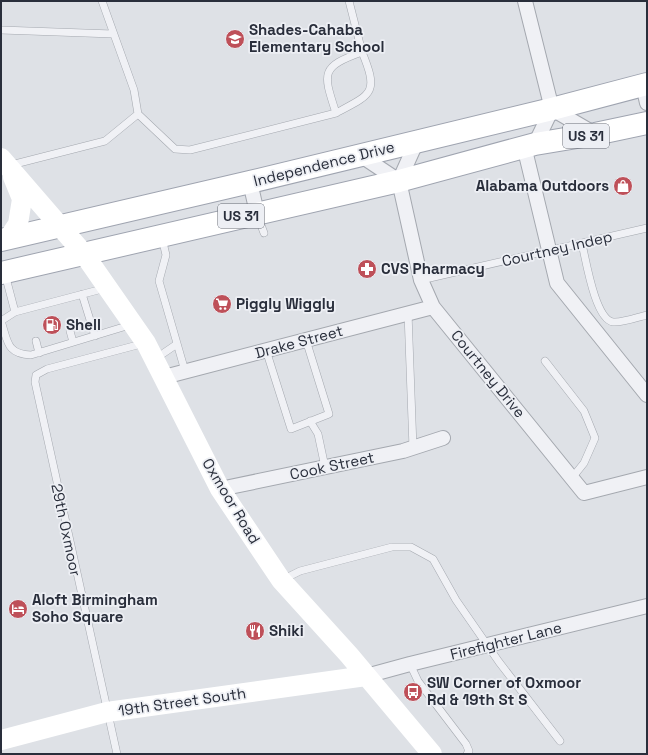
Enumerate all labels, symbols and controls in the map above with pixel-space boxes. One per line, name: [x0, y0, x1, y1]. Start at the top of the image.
place label: Shades-Cahaba Elementary School: [249, 20, 384, 56]
school or university icon: Shades-Cahaba Elementary School: [224, 28, 246, 50]
road number: US 31: [563, 124, 609, 148]
street label: Independence Drive: [251, 137, 396, 190]
shop icon: Alabama Outdoors: [612, 175, 634, 197]
place label: Alabama Outdoors: [476, 176, 609, 195]
road number: US 31: [218, 204, 264, 228]
street label: Courtney Indep: [500, 227, 614, 270]
pharmacy icon: CVS Pharmacy: [356, 258, 378, 280]
place label: CVS Pharmacy: [381, 259, 485, 278]
supermarket icon: Piggly Wiggly: [211, 293, 233, 315]
place label: Piggly Wiggly: [236, 294, 335, 313]
fuel station icon: Shell: [41, 314, 63, 336]
place label: Shell: [66, 315, 101, 334]
street label: Drake Street: [253, 321, 345, 362]
street label: Courtney Drive: [447, 326, 530, 422]
street label: Cook Street: [288, 447, 376, 484]
street label: Oxmoor Road: [198, 454, 264, 547]
street label: 29th Oxmoor: [47, 482, 86, 578]
place label: Aloft Birmingham Soho Square: [32, 590, 158, 626]
hotel icon: Aloft Birmingham Soho Square: [7, 598, 29, 620]
street label: Firefighter Lane: [448, 617, 564, 664]
restaurant icon: Shiki: [244, 620, 266, 642]
place label: Shiki: [269, 621, 304, 640]
place label: SW Corner of Oxmoor Rd & 19th St S: [427, 673, 581, 709]
bus stop icon: SW Corner of Oxmoor Rd & 19th St S: [402, 681, 424, 703]
street label: 19th Street South: [117, 683, 247, 720]

